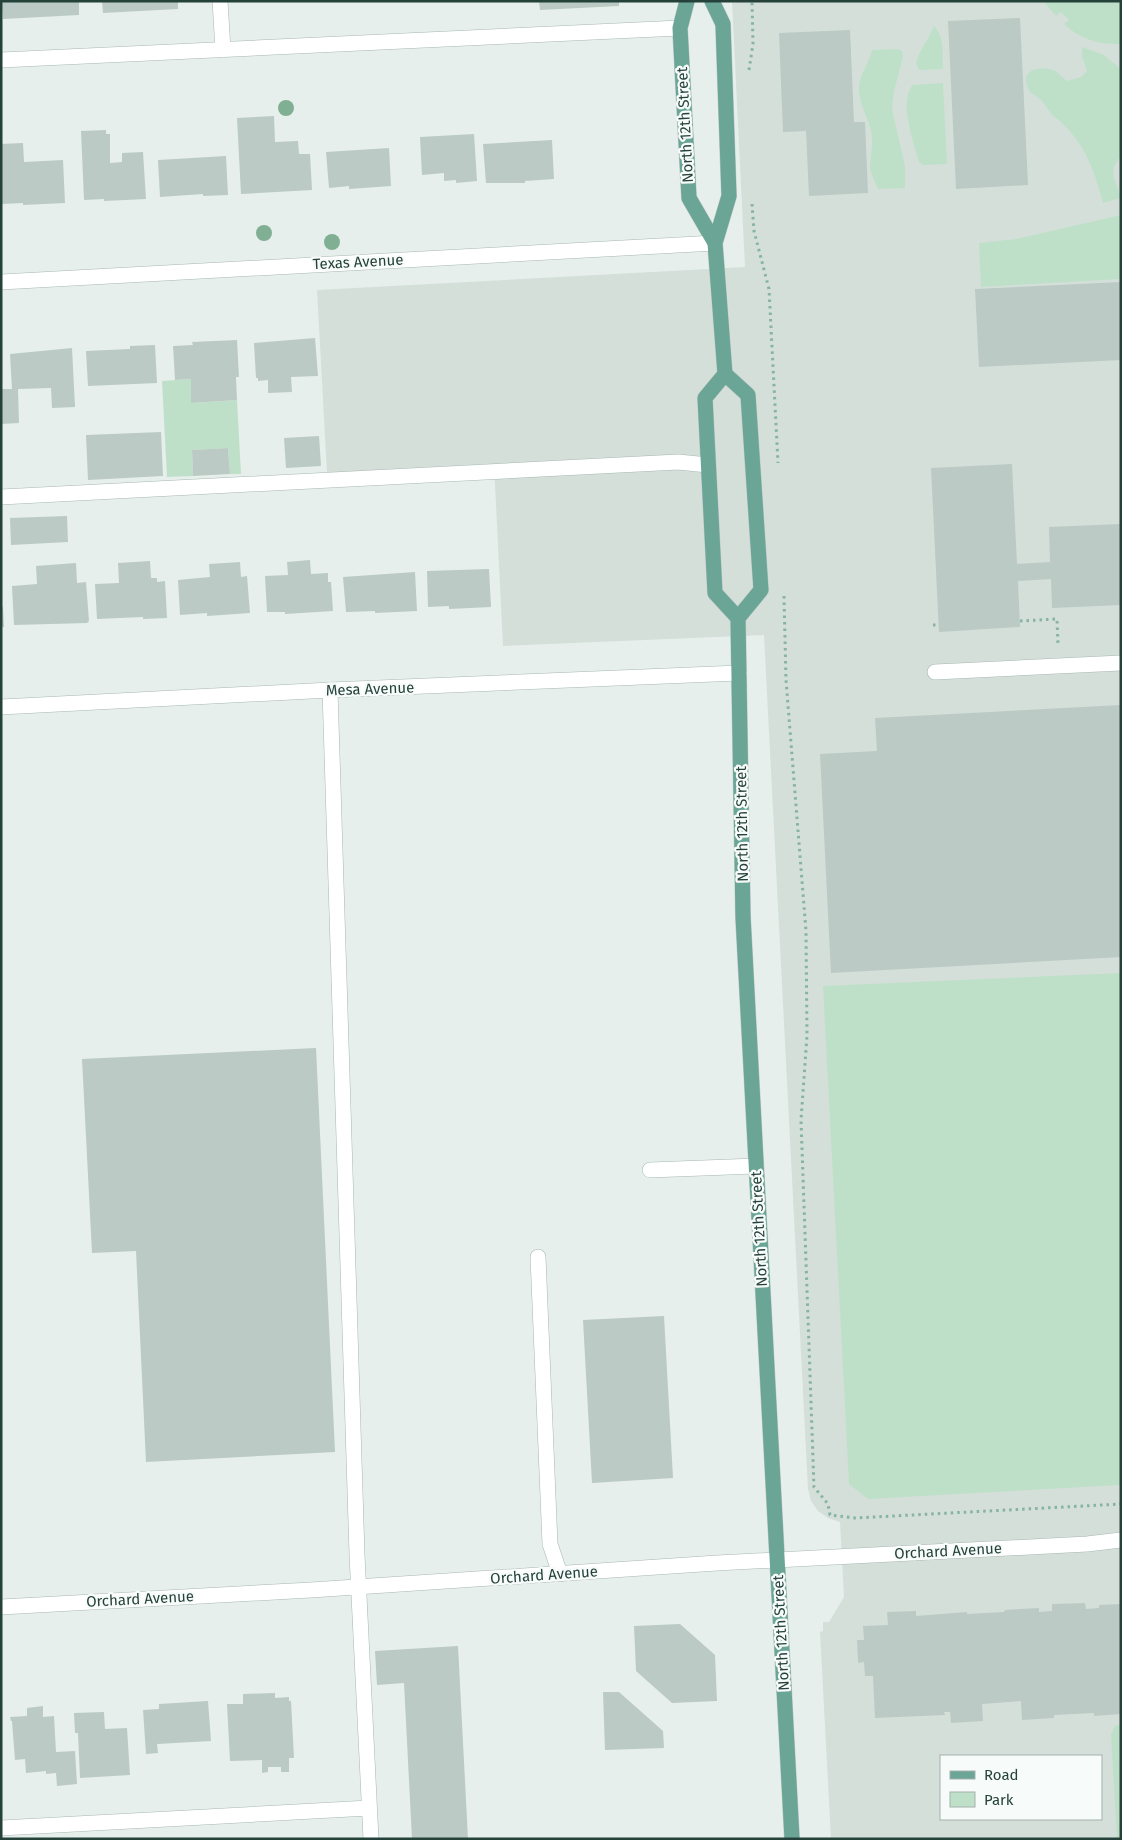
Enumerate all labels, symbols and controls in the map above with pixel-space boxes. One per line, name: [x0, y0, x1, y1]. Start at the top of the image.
street label: North 12th Street: [673, 66, 697, 183]
street label: Texas Avenue: [312, 251, 404, 273]
street label: Mesa Avenue: [325, 678, 415, 700]
street label: North 12th Street: [732, 765, 752, 882]
street label: North 12th Street: [747, 1170, 771, 1287]
street label: Orchard Avenue: [894, 1539, 1002, 1563]
street label: Orchard Avenue: [490, 1562, 598, 1588]
street label: North 12th Street: [769, 1574, 793, 1691]
street label: Orchard Avenue: [86, 1587, 194, 1611]
legend: [940, 1755, 1102, 1820]
text: Road: [984, 1766, 1019, 1784]
text: Park: [984, 1791, 1014, 1809]

